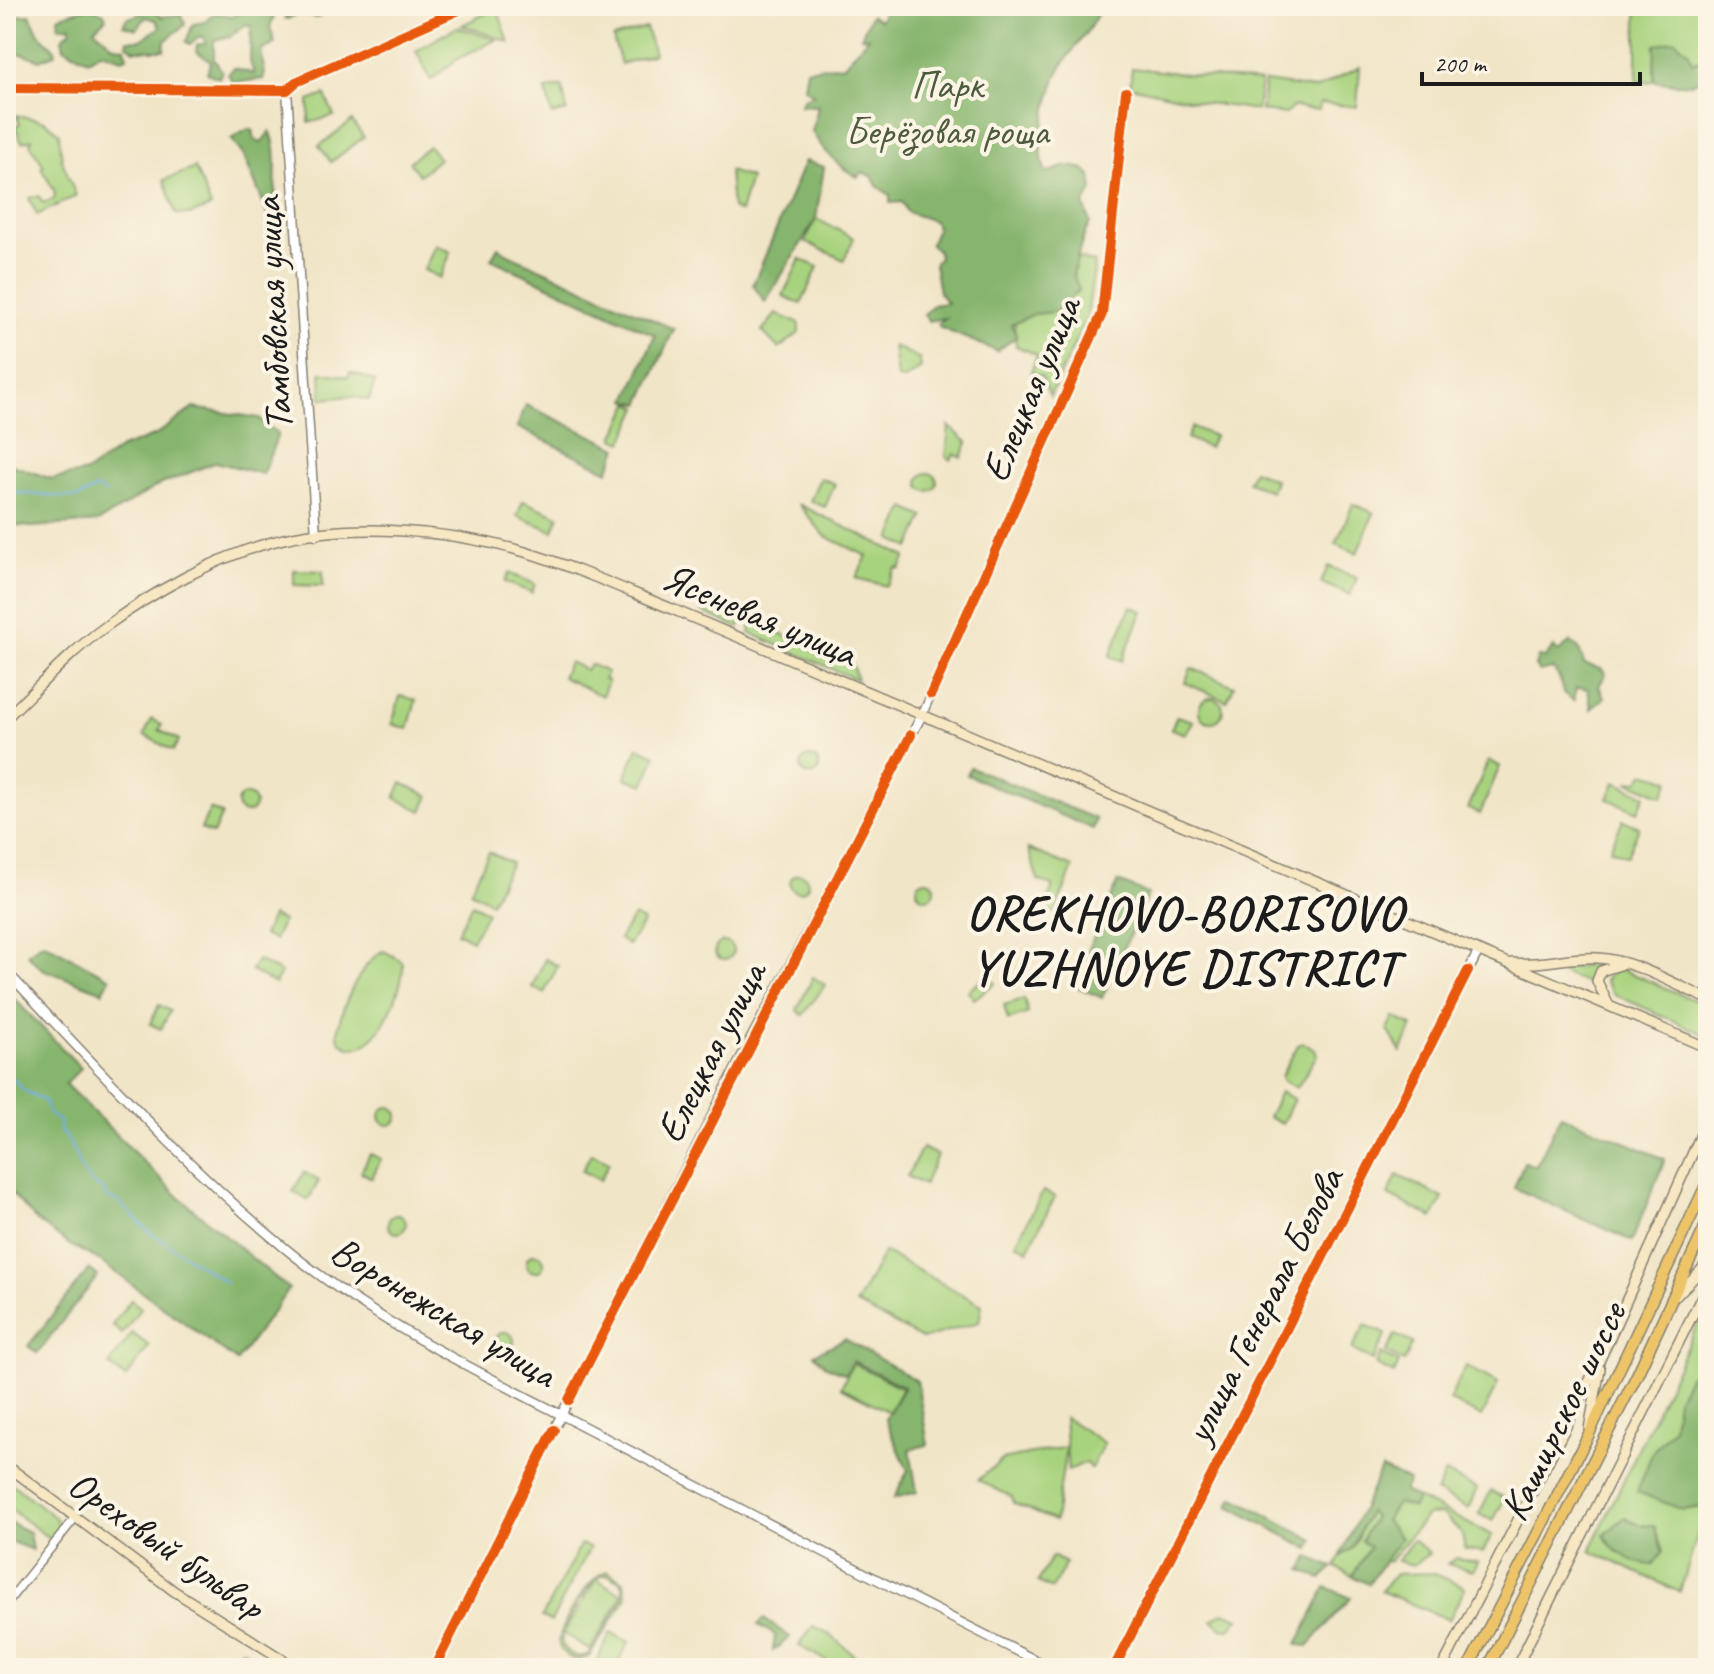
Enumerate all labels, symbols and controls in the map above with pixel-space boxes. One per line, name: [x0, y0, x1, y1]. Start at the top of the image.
scale bar: [1422, 36, 1640, 86]
text: 200 m: [1434, 49, 1488, 79]
park label: Парк Берёзовая роща: [845, 60, 1052, 156]
street label: Тамбовская улица: [242, 193, 304, 432]
street label: Елецкая улица: [970, 286, 1093, 489]
street label: Ясеневая улица: [655, 552, 866, 679]
district label: OREKHOVO-BORISOVO YUZHNOYE DISTRICT: [966, 883, 1408, 998]
street label: Елецкая улица: [644, 951, 779, 1151]
street label: улица Генерала Белова: [1172, 1157, 1356, 1453]
street label: Воронежская улица: [322, 1225, 568, 1400]
street label: Каширское шоссе: [1489, 1292, 1639, 1529]
street label: Ореховый бульвар: [59, 1459, 277, 1632]

